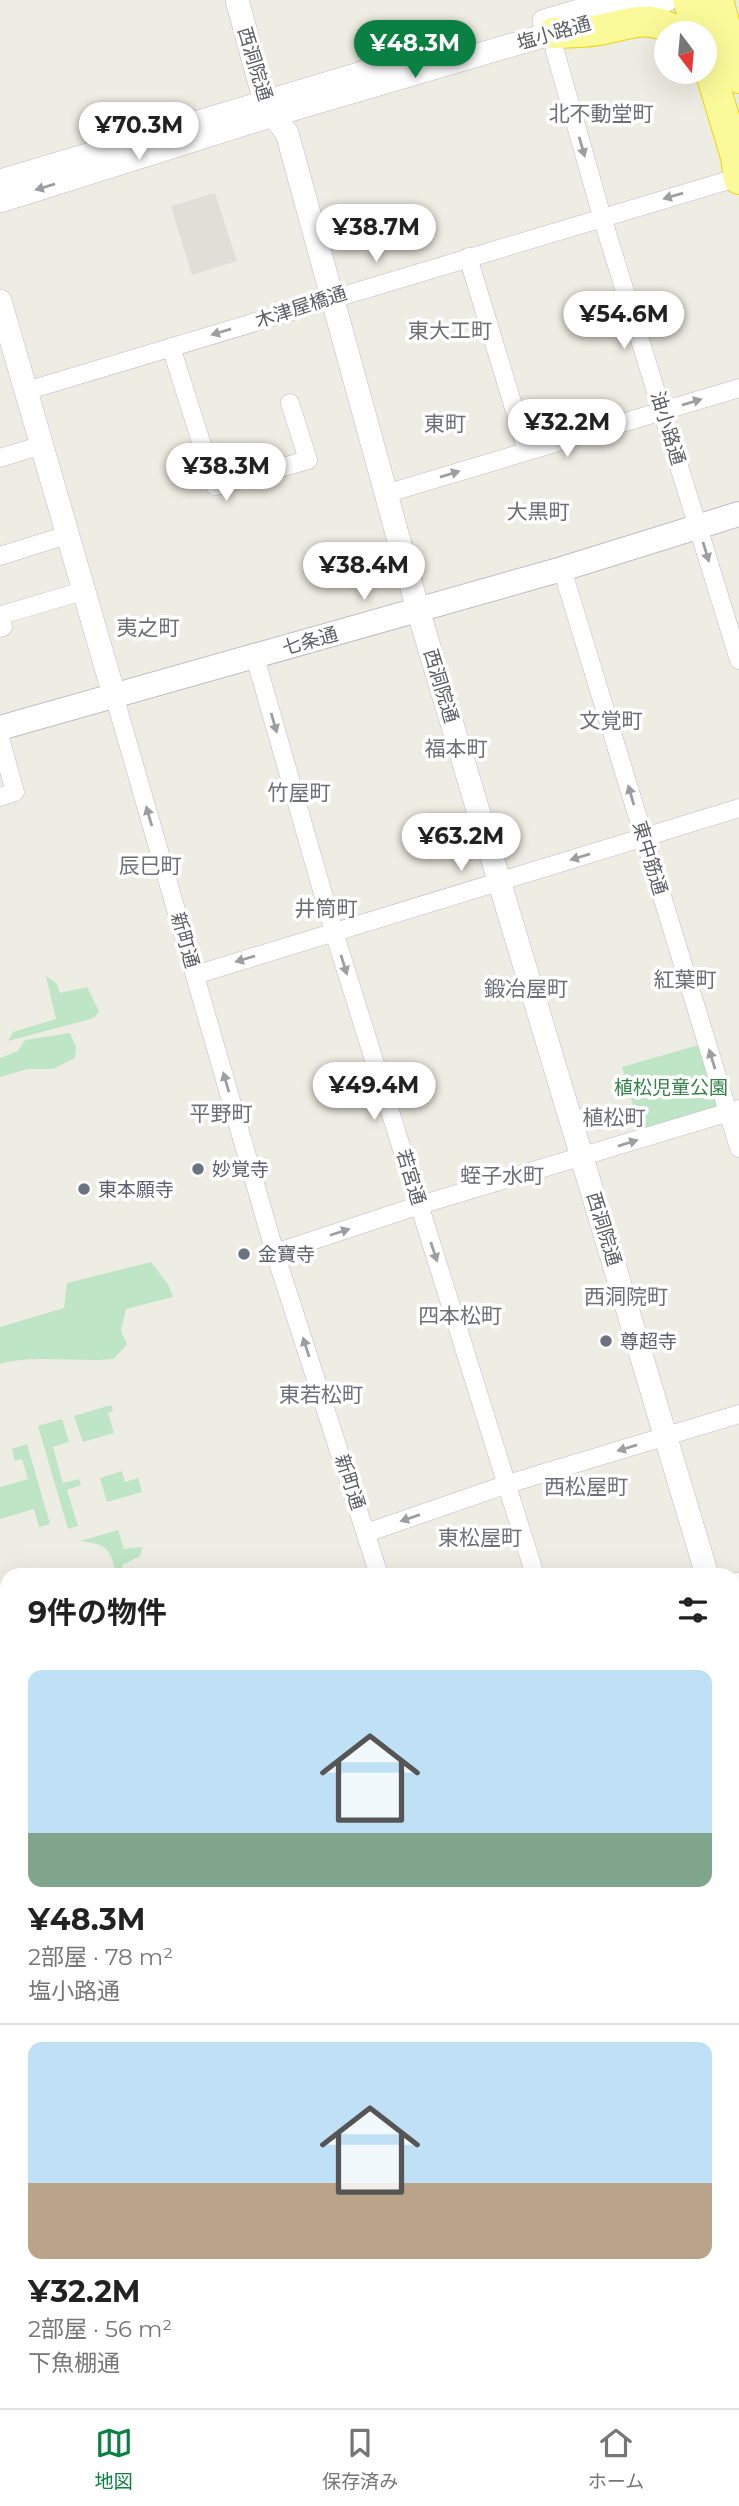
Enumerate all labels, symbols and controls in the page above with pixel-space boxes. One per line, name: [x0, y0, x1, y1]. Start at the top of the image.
street label: 塩小路通: [514, 11, 594, 55]
pin: ¥48.3M: [358, 20, 472, 80]
north arrow: [654, 21, 718, 84]
map controls: [654, 21, 717, 84]
street label: 西洞院通: [233, 24, 277, 104]
text: ¥48.3M: [370, 29, 460, 57]
district label: 北不動堂町: [549, 101, 654, 126]
pin: ¥70.3M: [82, 102, 196, 162]
text: ¥70.3M: [95, 111, 183, 139]
one-way arrow: [577, 137, 587, 158]
one-way arrow: [34, 183, 55, 193]
one-way arrow: [662, 191, 684, 202]
pin: ¥38.7M: [319, 204, 433, 264]
text: ¥38.7M: [332, 213, 420, 241]
street label: 木津屋橋通: [252, 281, 350, 333]
pin: ¥54.6M: [567, 292, 681, 351]
text: ¥54.6M: [579, 300, 669, 328]
district label: 東大工町: [408, 318, 492, 343]
one-way arrow: [210, 328, 231, 338]
street label: 油小路通: [646, 388, 690, 468]
one-way arrow: [682, 397, 703, 407]
pin: ¥32.2M: [510, 400, 624, 459]
text: ¥32.2M: [524, 408, 610, 436]
district label: 東町: [424, 411, 466, 436]
pin: ¥38.3M: [169, 444, 283, 503]
text: ¥38.3M: [182, 452, 270, 480]
one-way arrow: [440, 469, 461, 479]
district label: 大黒町: [507, 499, 570, 524]
one-way arrow: [702, 541, 712, 562]
pin: ¥38.4M: [307, 542, 421, 602]
text: ¥38.4M: [319, 551, 409, 579]
district label: 夷之町: [117, 615, 180, 640]
street label: 七条通: [279, 622, 341, 660]
street label: 西洞院通: [419, 646, 463, 726]
district label: 文覚町: [580, 708, 643, 733]
one-way arrow: [269, 712, 279, 733]
district label: 福本町: [425, 736, 488, 761]
district label: 竹屋町: [268, 780, 331, 805]
one-way arrow: [625, 784, 635, 805]
one-way arrow: [144, 806, 154, 827]
pin: ¥63.2M: [404, 814, 518, 873]
street label: 東中筋通: [628, 818, 672, 898]
text: ¥63.2M: [418, 822, 504, 850]
one-way arrow: [569, 852, 590, 862]
district label: 辰巳町: [119, 853, 182, 878]
district label: 井筒町: [295, 896, 358, 921]
street label: 新町通: [166, 909, 204, 971]
one-way arrow: [340, 954, 350, 975]
one-way arrow: [235, 955, 256, 965]
district label: 紅葉町: [654, 967, 717, 992]
district label: 鍛冶屋町: [484, 976, 568, 1001]
one-way arrow: [706, 1048, 717, 1069]
pin: ¥49.4M: [317, 1062, 431, 1122]
one-way arrow: [220, 1071, 231, 1093]
text: ¥49.4M: [329, 1071, 419, 1099]
park label: 植松児童公園: [614, 1076, 728, 1099]
district label: 平野町: [190, 1101, 253, 1126]
district label: 植松町: [583, 1105, 646, 1130]
one-way arrow: [617, 1137, 638, 1147]
street label: 若宮通: [392, 1146, 430, 1208]
place label: 妙覚寺: [212, 1158, 269, 1181]
marker: 妙覚寺: [190, 1161, 206, 1177]
district label: 蛭子水町: [460, 1163, 544, 1188]
place label: 東本願寺: [98, 1178, 174, 1201]
marker: 東本願寺: [76, 1181, 92, 1197]
street label: 西洞院通: [582, 1189, 626, 1269]
one-way arrow: [330, 1226, 351, 1237]
one-way arrow: [430, 1241, 440, 1262]
place label: 金寶寺: [258, 1243, 315, 1266]
marker: 金寶寺: [236, 1246, 252, 1262]
district label: 西洞院町: [584, 1284, 668, 1309]
district label: 四本松町: [418, 1303, 502, 1328]
place label: 尊超寺: [620, 1330, 677, 1353]
marker: 尊超寺: [598, 1333, 614, 1349]
one-way arrow: [300, 1336, 310, 1357]
district label: 東若松町: [279, 1382, 363, 1407]
one-way arrow: [616, 1443, 637, 1453]
street label: 新町通: [330, 1451, 370, 1513]
district label: 西松屋町: [544, 1474, 628, 1499]
one-way arrow: [400, 1513, 421, 1524]
district label: 東松屋町: [438, 1525, 522, 1550]
icon: filters: [674, 1591, 712, 1629]
text: 9件の物件: [28, 1594, 167, 1631]
icon: home: [307, 1715, 433, 1841]
text: ¥48.3M: [28, 1901, 145, 1938]
text: 2部屋 · 78 m²: [28, 1943, 173, 1971]
text: 塩小路通: [28, 1977, 120, 2005]
icon: home: [307, 2087, 433, 2213]
text: ¥32.2M: [28, 2273, 141, 2310]
text: 2部屋 · 56 m²: [28, 2315, 172, 2343]
text: 下魚棚通: [28, 2349, 120, 2377]
tab: 地図: [95, 2424, 133, 2493]
tab: 保存済み: [322, 2424, 398, 2493]
tab: ホーム: [588, 2424, 644, 2493]

